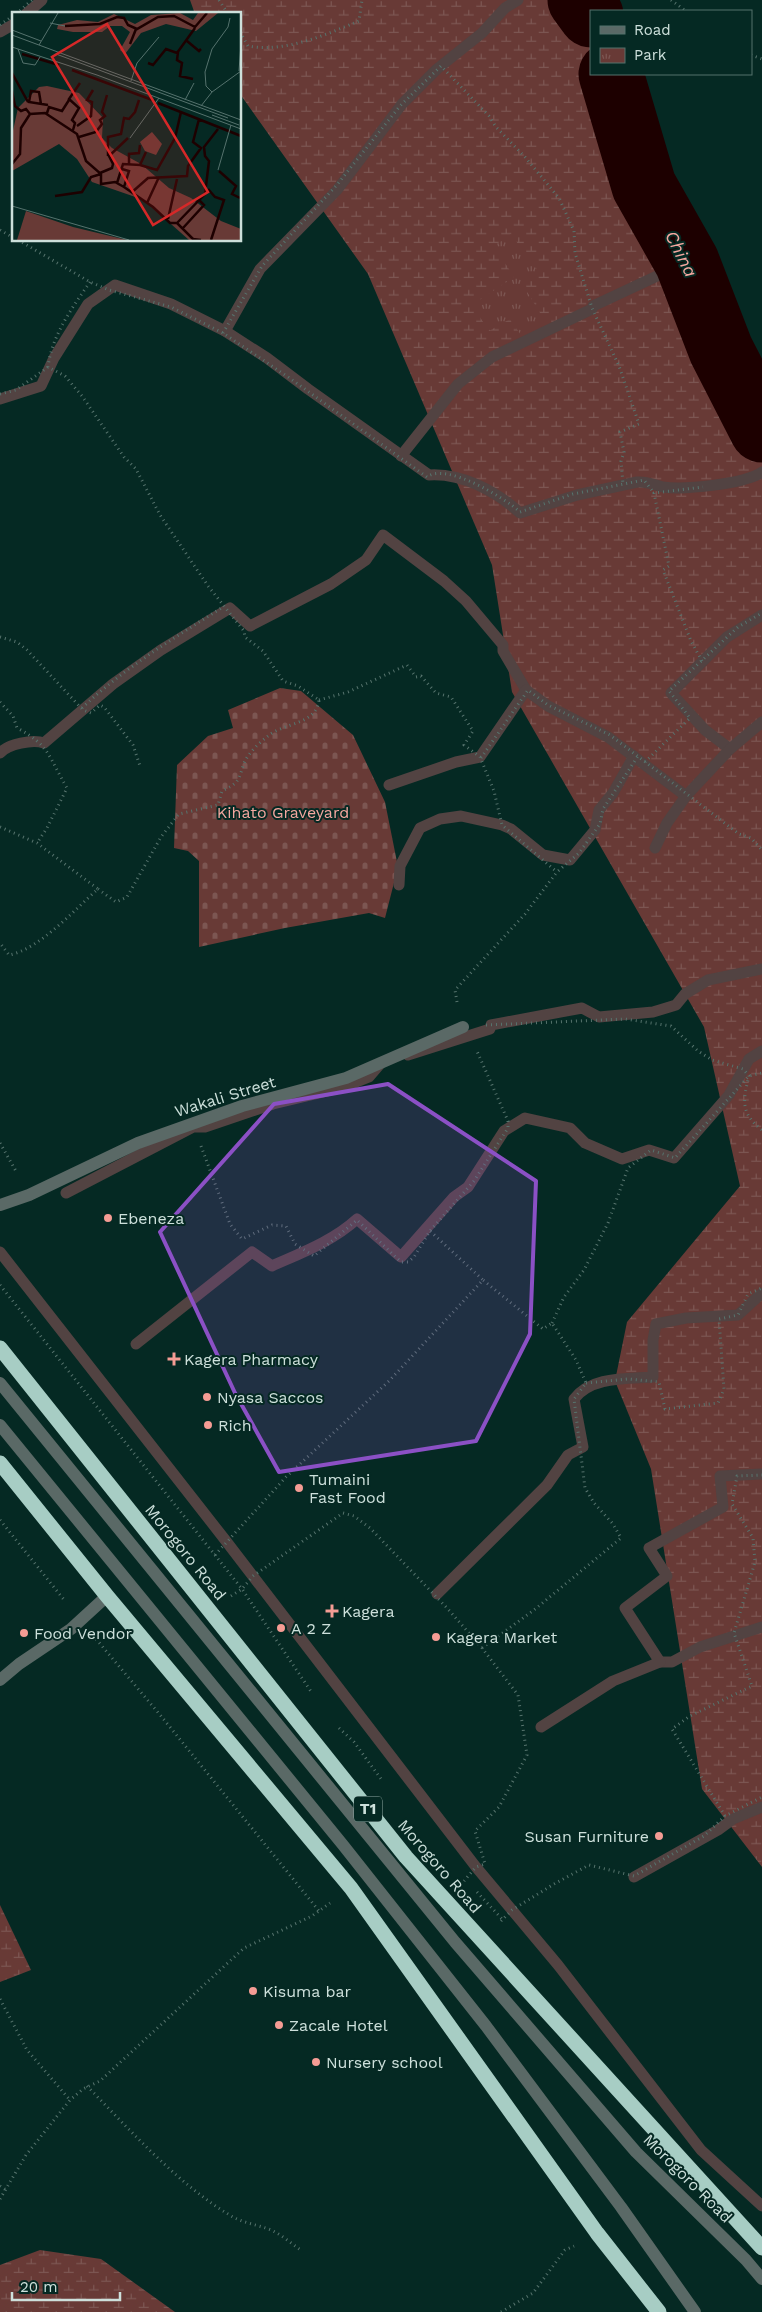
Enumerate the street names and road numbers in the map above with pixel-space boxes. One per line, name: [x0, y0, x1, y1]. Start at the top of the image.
street label: Wakali Street: [172, 1072, 278, 1121]
street label: Morogoro Road: [141, 1501, 230, 1604]
road number: T1: [354, 1796, 382, 1822]
street label: Morogoro Road: [394, 1816, 485, 1917]
street label: Morogoro Road: [639, 2130, 736, 2227]

